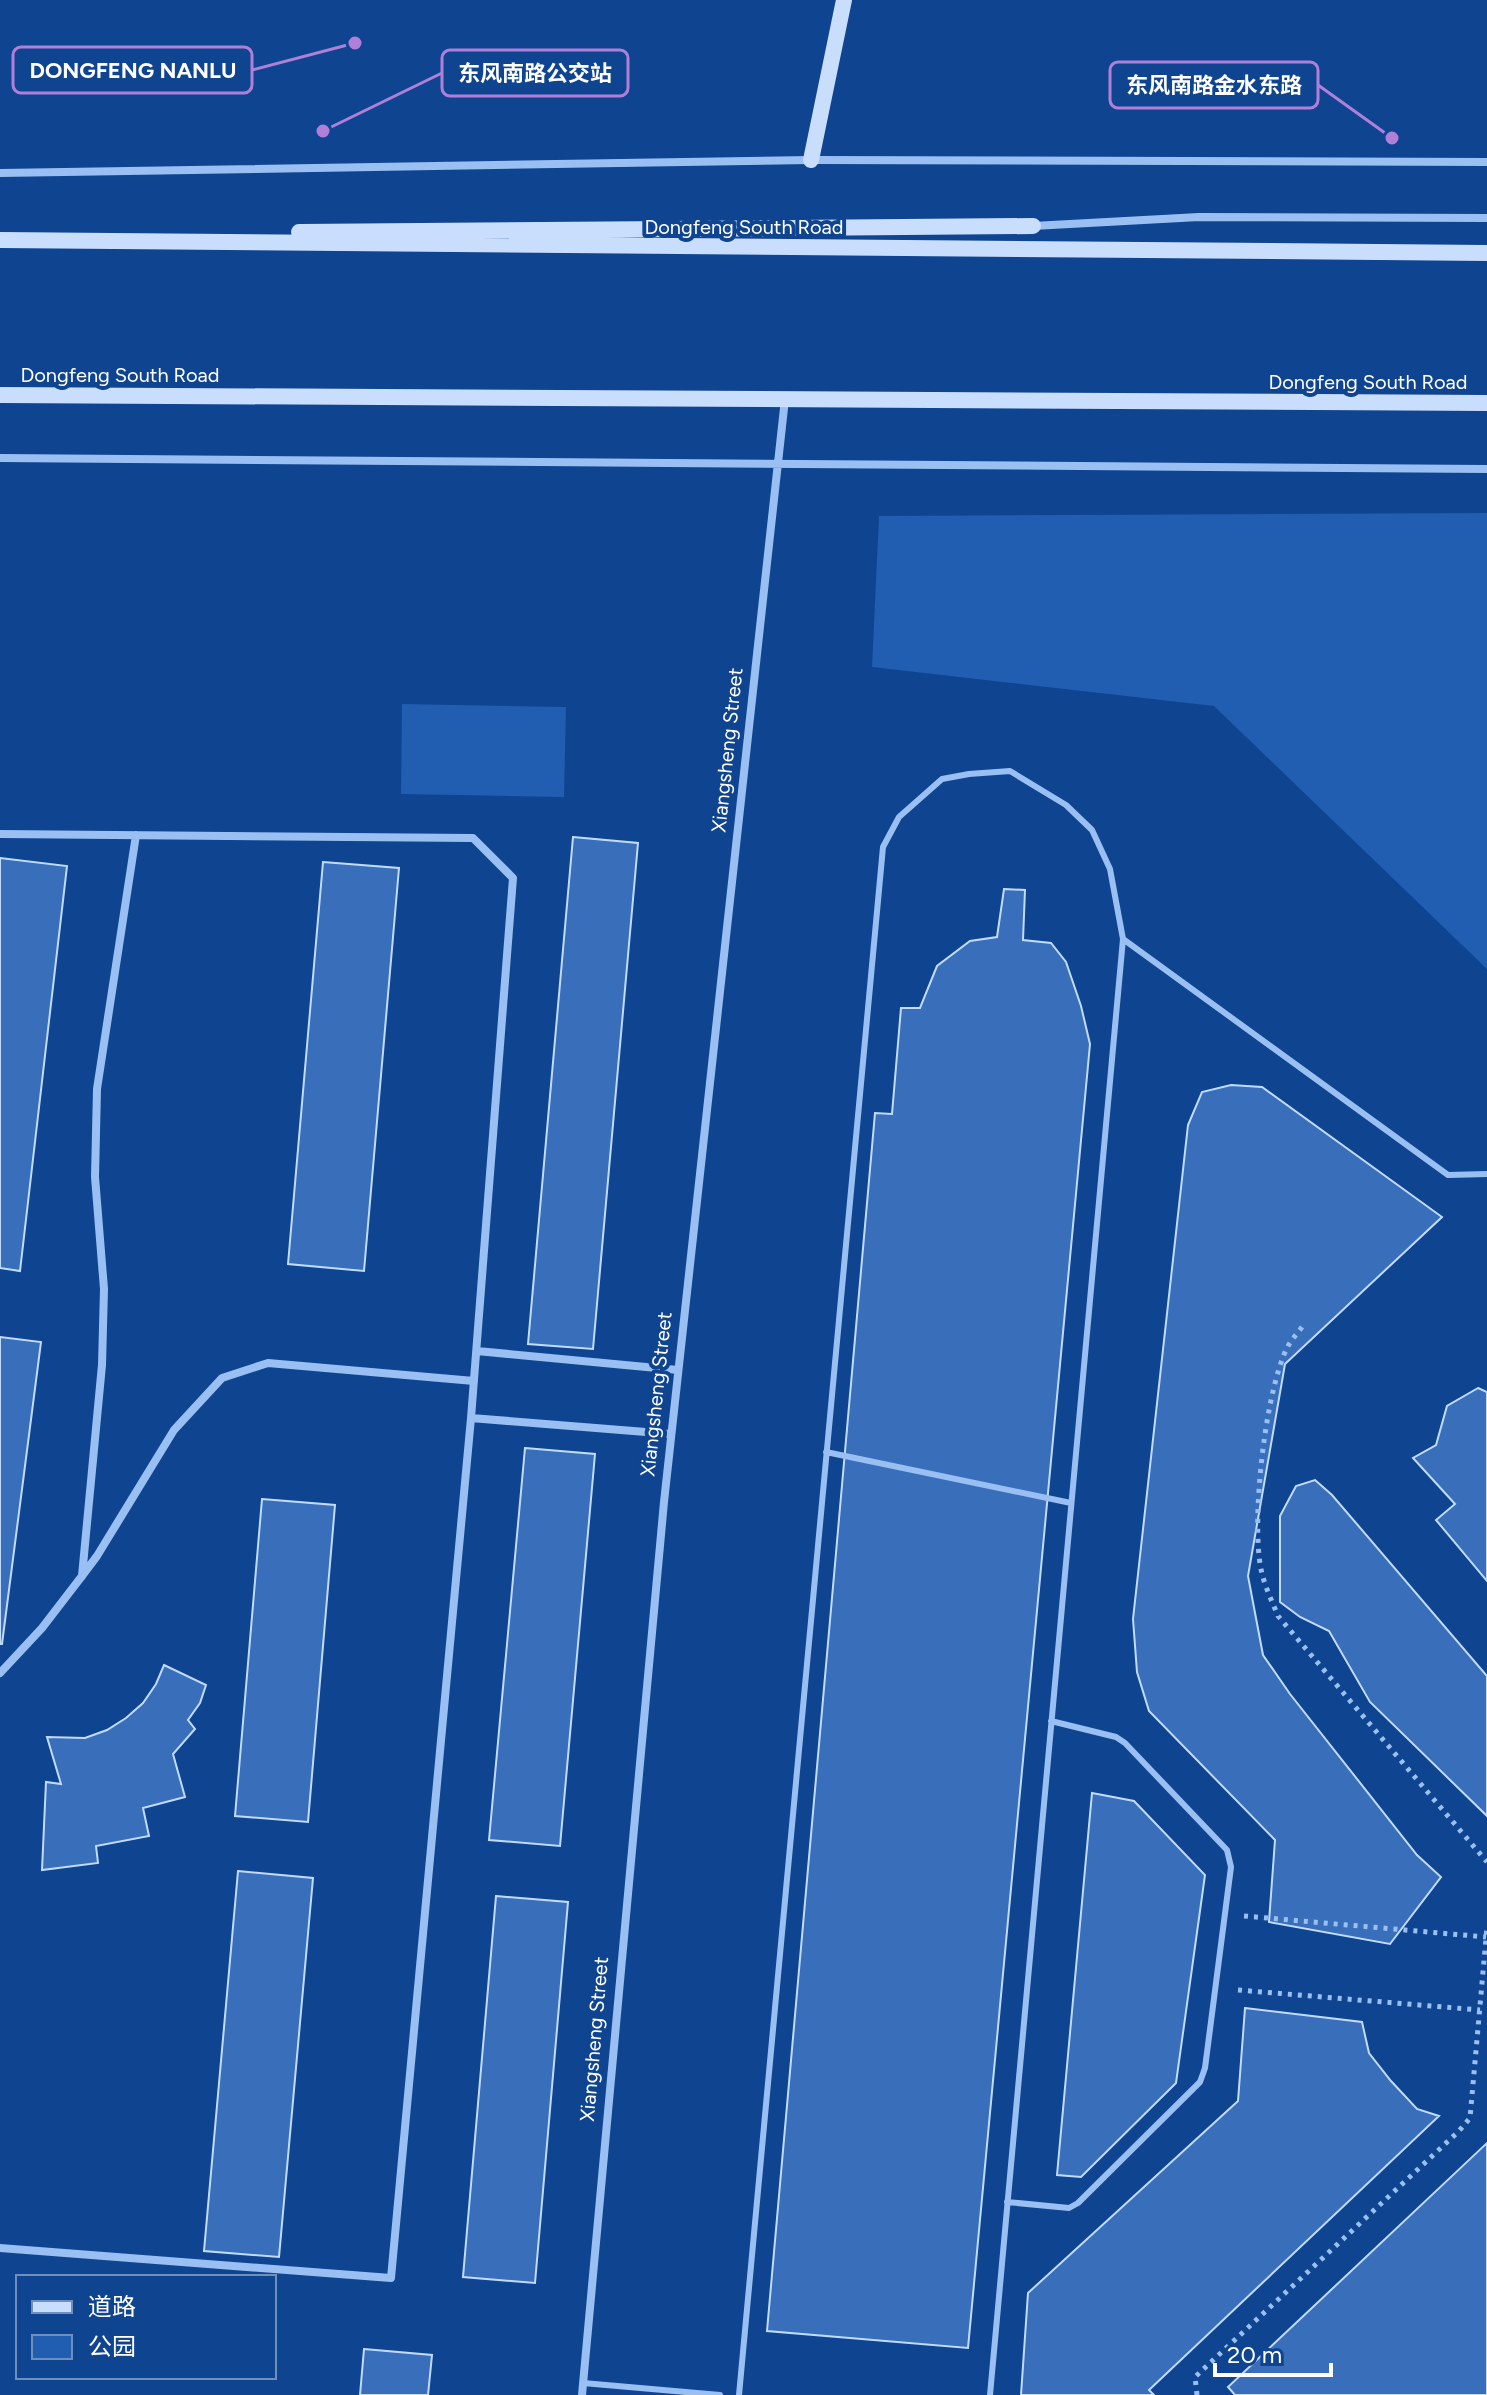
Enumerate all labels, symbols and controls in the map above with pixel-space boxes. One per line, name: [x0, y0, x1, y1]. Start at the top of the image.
callout: DONGFENG NANLU: [13, 47, 252, 93]
callout: 东风南路公交站: [442, 50, 628, 96]
text: DONGFENG NANLU: [30, 57, 236, 84]
text: 东风南路公交站: [458, 60, 612, 87]
callout: 东风南路金水东路: [1110, 62, 1318, 108]
text: 东风南路金水东路: [1126, 72, 1302, 99]
street label: Dongfeng South Road: [644, 215, 844, 239]
street label: Dongfeng South Road: [20, 363, 220, 387]
street label: Dongfeng South Road: [1268, 370, 1468, 394]
street label: Xiangsheng Street: [706, 667, 748, 833]
street label: Xiangsheng Street: [635, 1311, 677, 1477]
street label: Xiangsheng Street: [575, 1956, 613, 2122]
legend: [16, 2275, 276, 2379]
text: 道路: [88, 2292, 136, 2321]
scale bar: [1215, 2327, 1331, 2377]
text: 公园: [88, 2332, 136, 2361]
text: 20 m: [1227, 2340, 1282, 2369]

